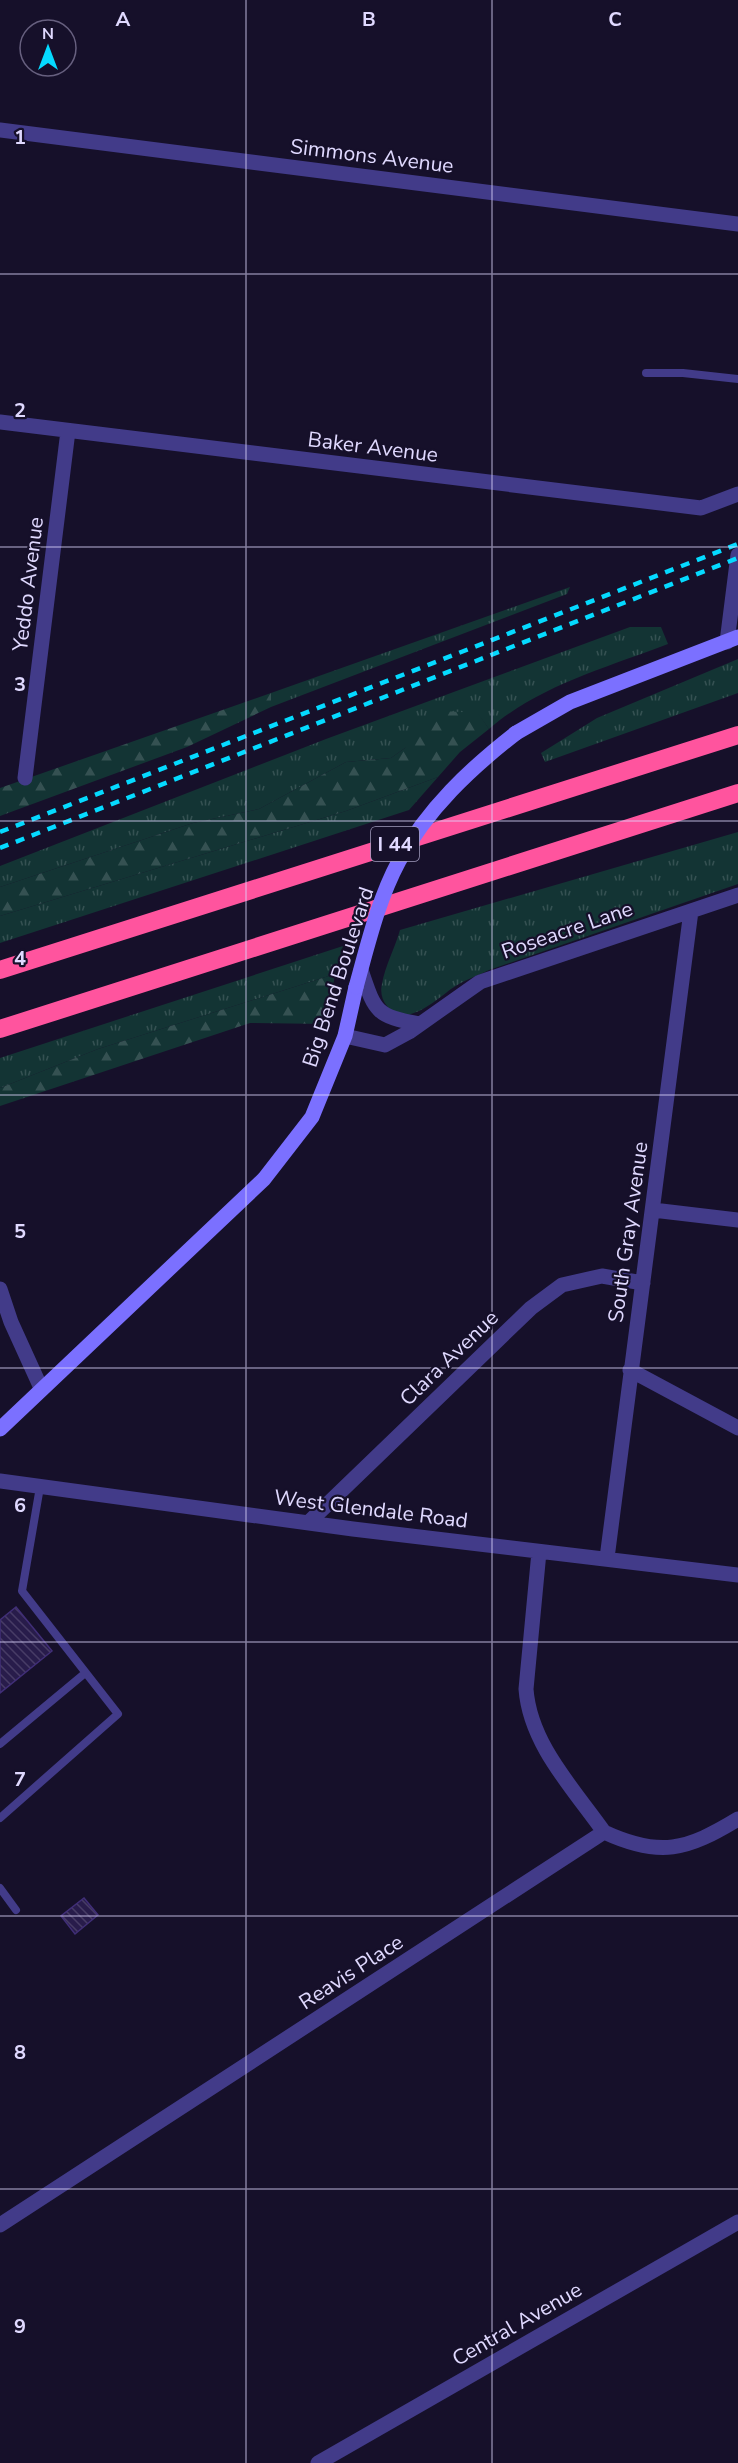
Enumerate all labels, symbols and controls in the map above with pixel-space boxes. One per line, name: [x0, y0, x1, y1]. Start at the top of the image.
text: A: [116, 6, 131, 33]
text: B: [362, 6, 376, 33]
text: C: [608, 6, 622, 33]
north arrow: [18, 18, 78, 78]
text: N: [42, 23, 54, 45]
text: 1: [14, 124, 26, 151]
street label: Simmons Avenue: [289, 132, 455, 180]
text: 2: [14, 397, 26, 424]
street label: Baker Avenue: [306, 425, 440, 469]
street label: Yeddo Avenue: [6, 515, 50, 654]
text: 3: [14, 671, 26, 698]
road number: I 44: [371, 827, 419, 861]
street label: Big Bend Boulevard: [296, 883, 380, 1071]
street label: Roseacre Lane: [498, 894, 636, 966]
text: 4: [14, 945, 26, 972]
street label: South Gray Avenue: [601, 1140, 655, 1324]
text: 5: [14, 1218, 26, 1245]
street label: Clara Avenue: [394, 1304, 504, 1412]
street label: West Glendale Road: [272, 1483, 470, 1535]
text: 6: [14, 1492, 26, 1519]
text: 7: [14, 1766, 26, 1793]
street label: Reavis Place: [294, 1928, 408, 2016]
text: 8: [14, 2039, 26, 2066]
street label: Central Avenue: [447, 2276, 587, 2372]
text: 9: [14, 2313, 26, 2340]

